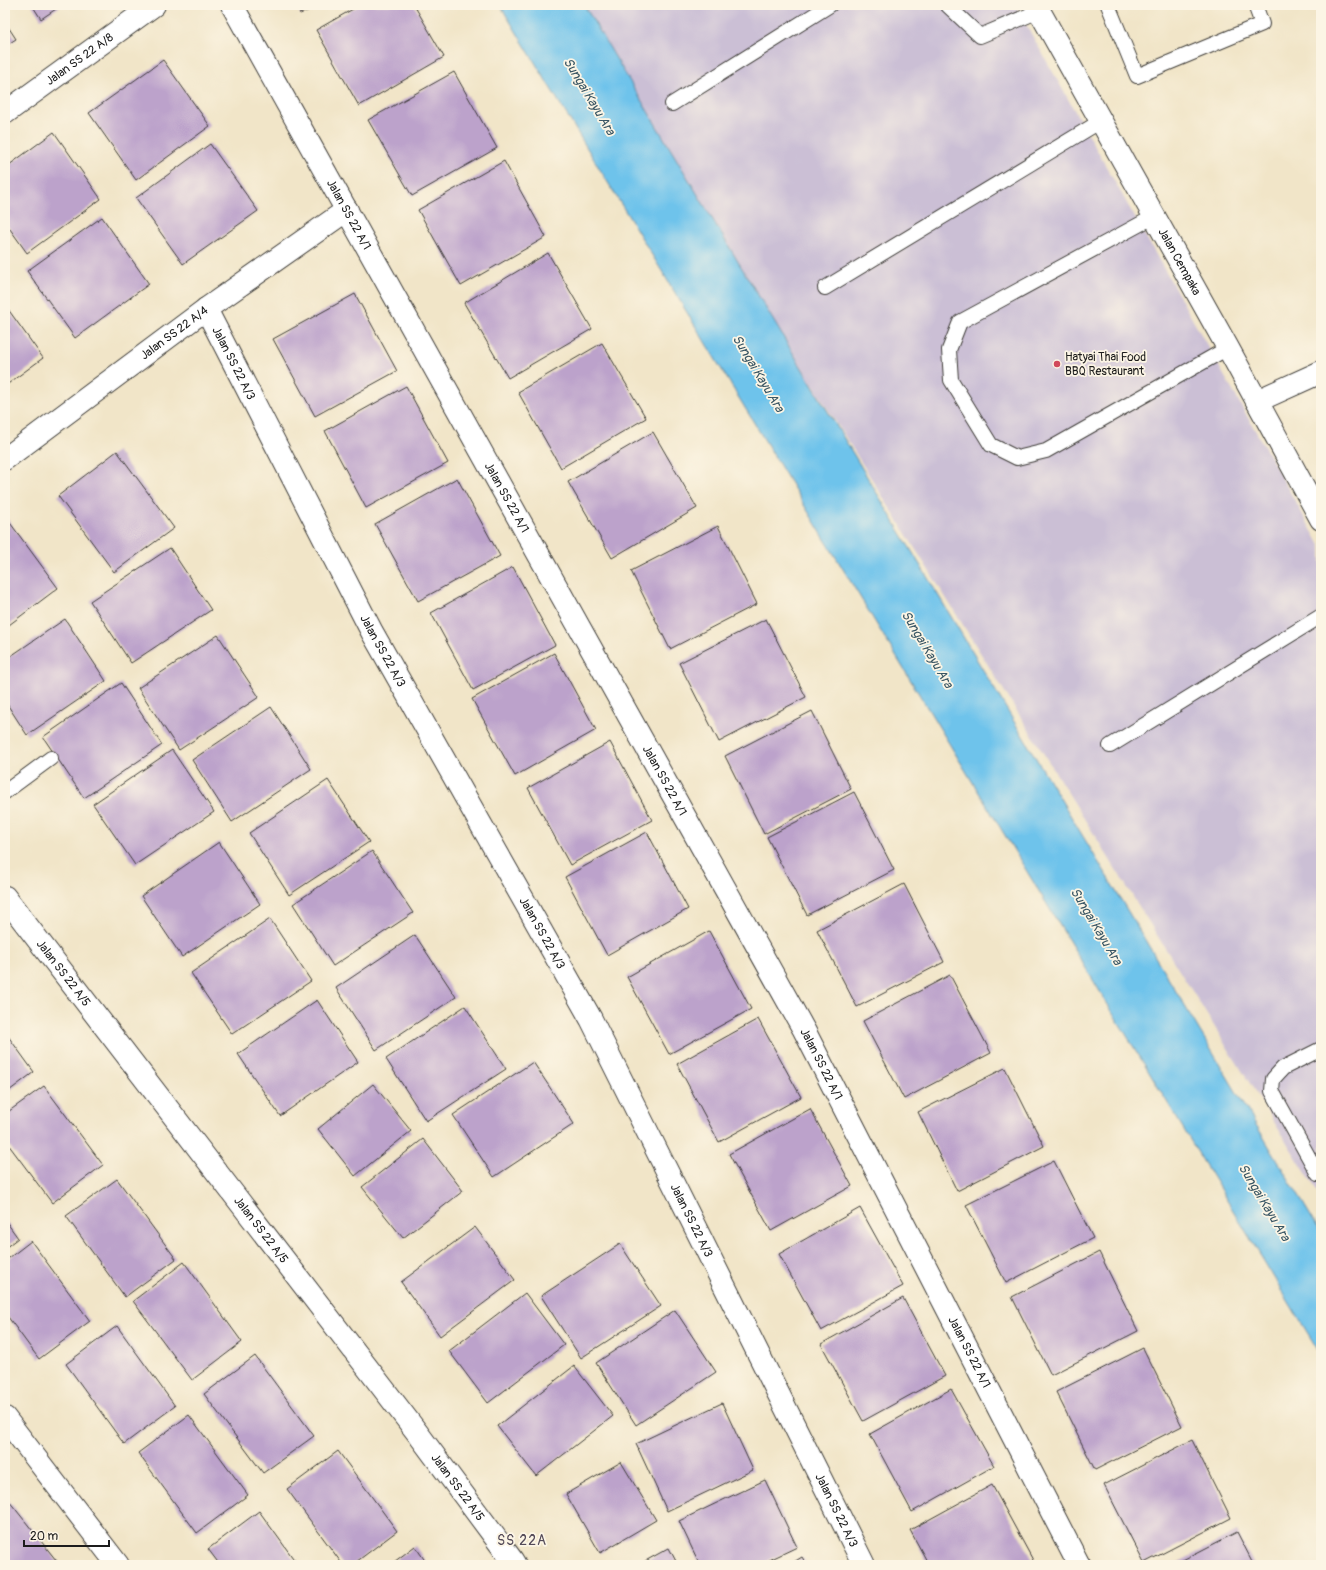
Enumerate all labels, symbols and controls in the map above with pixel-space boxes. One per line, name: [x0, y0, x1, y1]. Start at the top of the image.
street label: Jalan SS 22 A/8: [43, 30, 116, 89]
water label: Sungai Kayu Ara: [560, 55, 619, 139]
street label: Jalan SS 22 A/1: [323, 177, 374, 253]
street label: Jalan Cempaka: [1154, 226, 1204, 298]
street label: Jalan SS 22 A/4: [138, 303, 211, 363]
street label: Jalan SS 22 A/3: [208, 324, 259, 403]
water label: Sungai Kayu Ara: [729, 332, 788, 416]
place label: Hatyai Thai Food BBQ Restaurant: [1065, 350, 1146, 379]
marker: Hatyai Thai Food BBQ Restaurant: [1052, 359, 1062, 369]
street label: Jalan SS 22 A/1: [481, 460, 532, 536]
water label: Sungai Kayu Ara: [898, 608, 957, 692]
street label: Jalan SS 22 A/3: [357, 613, 409, 690]
street label: Jalan SS 22 A/1: [639, 743, 690, 819]
water label: Sungai Kayu Ara: [1067, 885, 1126, 969]
street label: Jalan SS 22 A/3: [516, 895, 568, 972]
street label: Jalan SS 22 A/5: [33, 937, 94, 1010]
street label: Jalan SS 22 A/1: [796, 1026, 846, 1102]
water label: Sungai Kayu Ara: [1235, 1161, 1294, 1245]
street label: Jalan SS 22 A/3: [667, 1181, 716, 1260]
street label: Jalan SS 22 A/5: [230, 1194, 291, 1266]
street label: Jalan SS 22 A/1: [945, 1314, 994, 1391]
street label: Jalan SS 22 A/5: [428, 1451, 487, 1524]
street label: Jalan SS 22 A/3: [811, 1471, 861, 1550]
scale bar: [24, 1522, 109, 1548]
text: 20 m: [30, 1529, 59, 1544]
district label: SS 22A: [497, 1532, 547, 1549]

